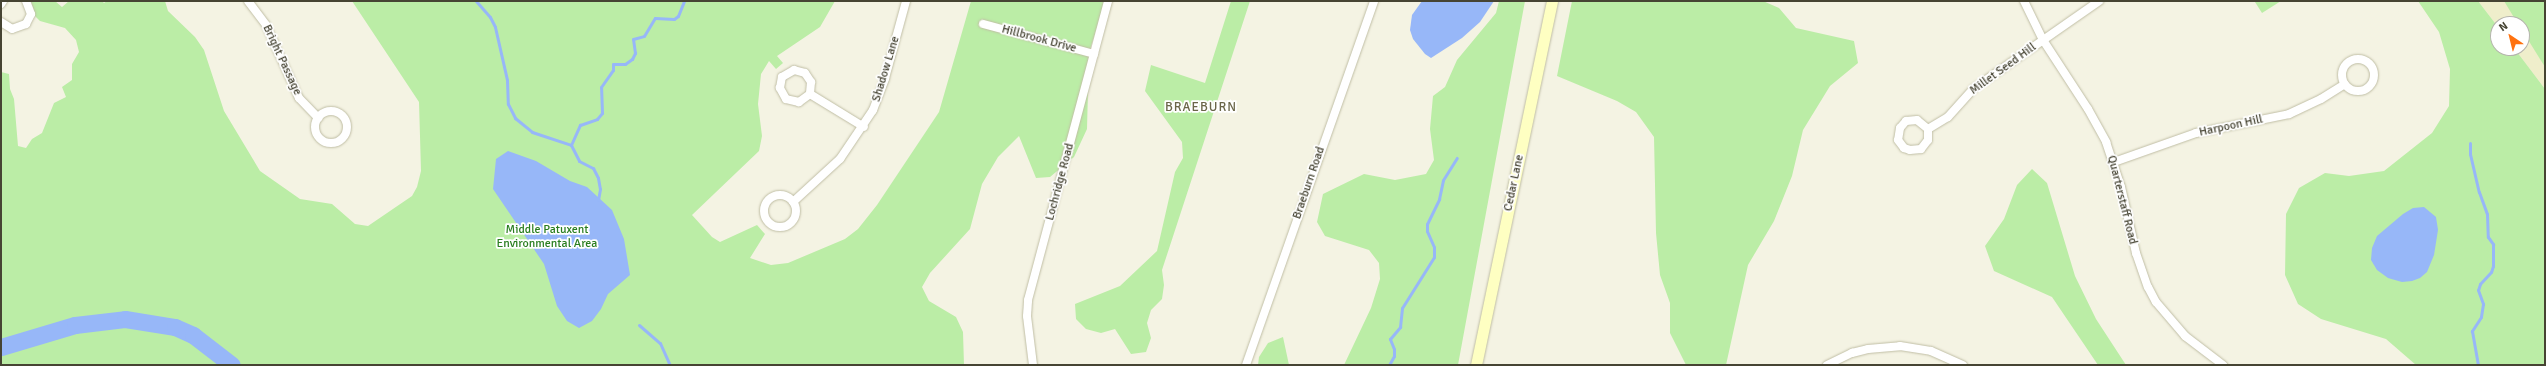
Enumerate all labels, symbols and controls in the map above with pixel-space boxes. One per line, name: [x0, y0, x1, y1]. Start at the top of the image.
north arrow: [2490, 16, 2530, 56]
text: N: [2497, 19, 2510, 34]
street label: Bright Passage: [259, 22, 305, 98]
street label: Hillbrook Drive: [1000, 22, 1078, 56]
street label: Shadow Lane: [869, 34, 903, 104]
street label: Millet Seed Hill: [1967, 40, 2039, 98]
district label: BRAEBURN: [1165, 99, 1237, 115]
street label: Harpoon Hill: [2198, 112, 2264, 140]
street label: Lochridge Road: [1043, 142, 1077, 222]
street label: Braeburn Road: [1290, 145, 1328, 221]
street label: Cedar Lane: [1501, 153, 1527, 213]
street label: Quarterstaff Road: [2104, 154, 2140, 246]
park label: Middle Patuxent Environmental Area: [497, 223, 597, 251]

